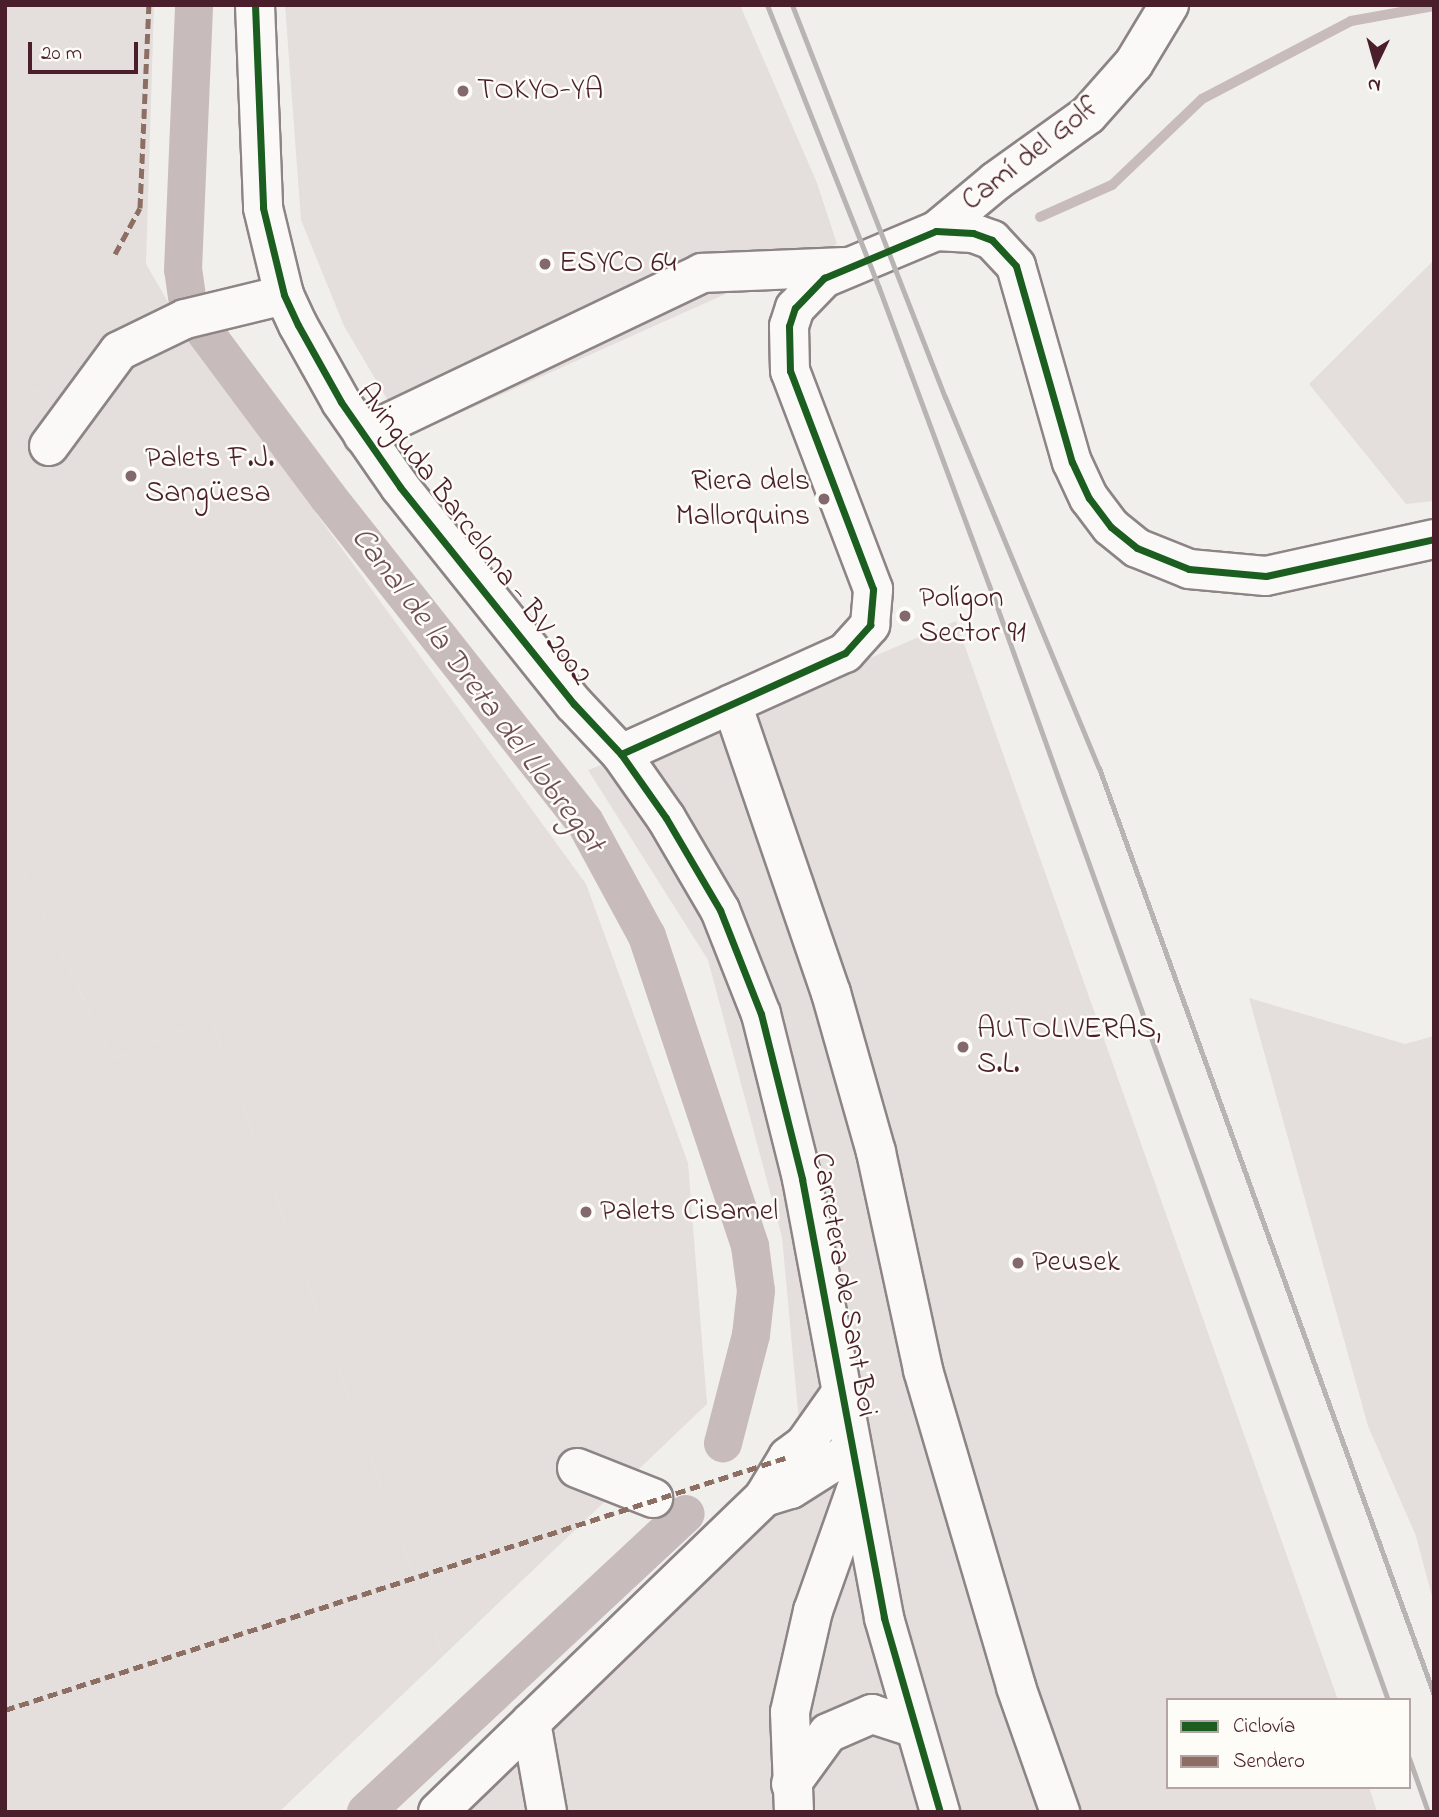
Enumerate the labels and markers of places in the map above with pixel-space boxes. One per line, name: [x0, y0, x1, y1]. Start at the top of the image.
place label: TOKYO-YA: [477, 73, 603, 109]
marker: TOKYO-YA: [455, 83, 471, 99]
place label: ESYCO 64: [559, 246, 676, 282]
marker: ESYCO 64: [537, 256, 553, 272]
place label: Palets F.J. Sangüesa: [145, 441, 274, 512]
place label: Riera dels Mallorquins: [676, 464, 810, 534]
marker: Palets F.J. Sangüesa: [123, 468, 139, 484]
marker: Riera dels Mallorquins: [816, 491, 832, 507]
place label: Polígon Sector 91: [919, 581, 1026, 652]
marker: Polígon Sector 91: [897, 608, 913, 624]
place label: AUTOLIVERAS, S.L.: [977, 1012, 1161, 1082]
marker: AUTOLIVERAS, S.L.: [955, 1039, 971, 1055]
place label: Palets Cisamel: [600, 1194, 778, 1230]
marker: Palets Cisamel: [578, 1204, 594, 1220]
place label: Peusek: [1032, 1245, 1120, 1281]
marker: Peusek: [1010, 1255, 1026, 1271]

